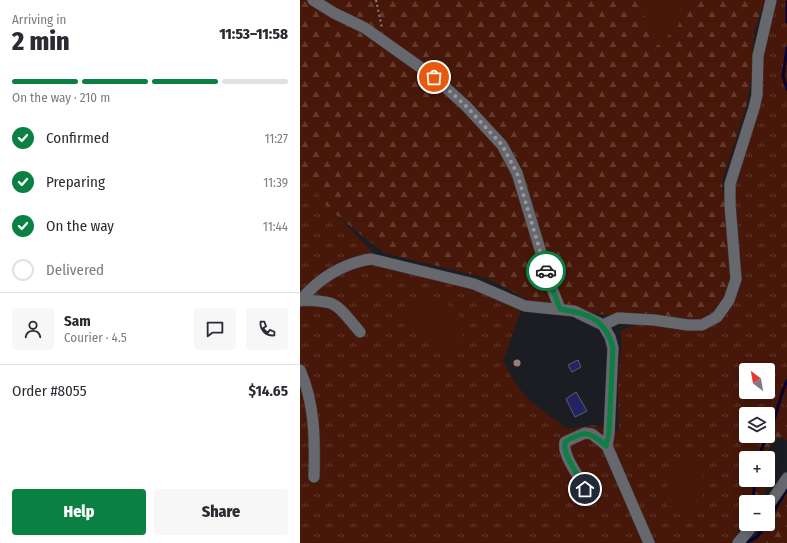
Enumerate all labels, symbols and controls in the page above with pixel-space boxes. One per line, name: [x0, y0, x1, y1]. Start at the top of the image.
text: Arriving in: [12, 12, 66, 27]
text: 11:53–11:58: [219, 25, 288, 43]
text: 2 min: [12, 26, 70, 57]
pin: [417, 60, 451, 94]
icon: bag: [423, 66, 445, 88]
text: On the way · 210 m: [12, 90, 110, 105]
icon: check: [12, 127, 34, 149]
text: Confirmed: [46, 129, 109, 147]
text: 11:27: [264, 131, 288, 146]
icon: check: [12, 171, 34, 193]
text: Preparing: [46, 173, 105, 191]
text: 11:39: [263, 175, 288, 190]
icon: check: [12, 215, 34, 237]
text: On the way: [46, 217, 114, 235]
text: 11:44: [263, 219, 288, 234]
courier: [526, 251, 566, 291]
icon: car: [535, 260, 557, 282]
text: Delivered: [46, 261, 104, 279]
button: person: [12, 308, 54, 350]
button: chat: [194, 308, 236, 350]
button: phone: [246, 308, 288, 350]
text: Sam: [64, 312, 91, 330]
text: Courier · 4.5: [64, 330, 127, 345]
north arrow: [739, 363, 775, 399]
map controls: [739, 363, 775, 531]
text: Order #8055: [12, 382, 87, 400]
text: $14.65: [249, 382, 288, 400]
button: layers: [739, 407, 775, 443]
button: +: [739, 451, 775, 487]
pin: [568, 472, 602, 506]
icon: home: [574, 478, 596, 500]
button: Help: [12, 489, 146, 535]
button: Share: [154, 489, 288, 535]
button: −: [739, 495, 775, 531]

